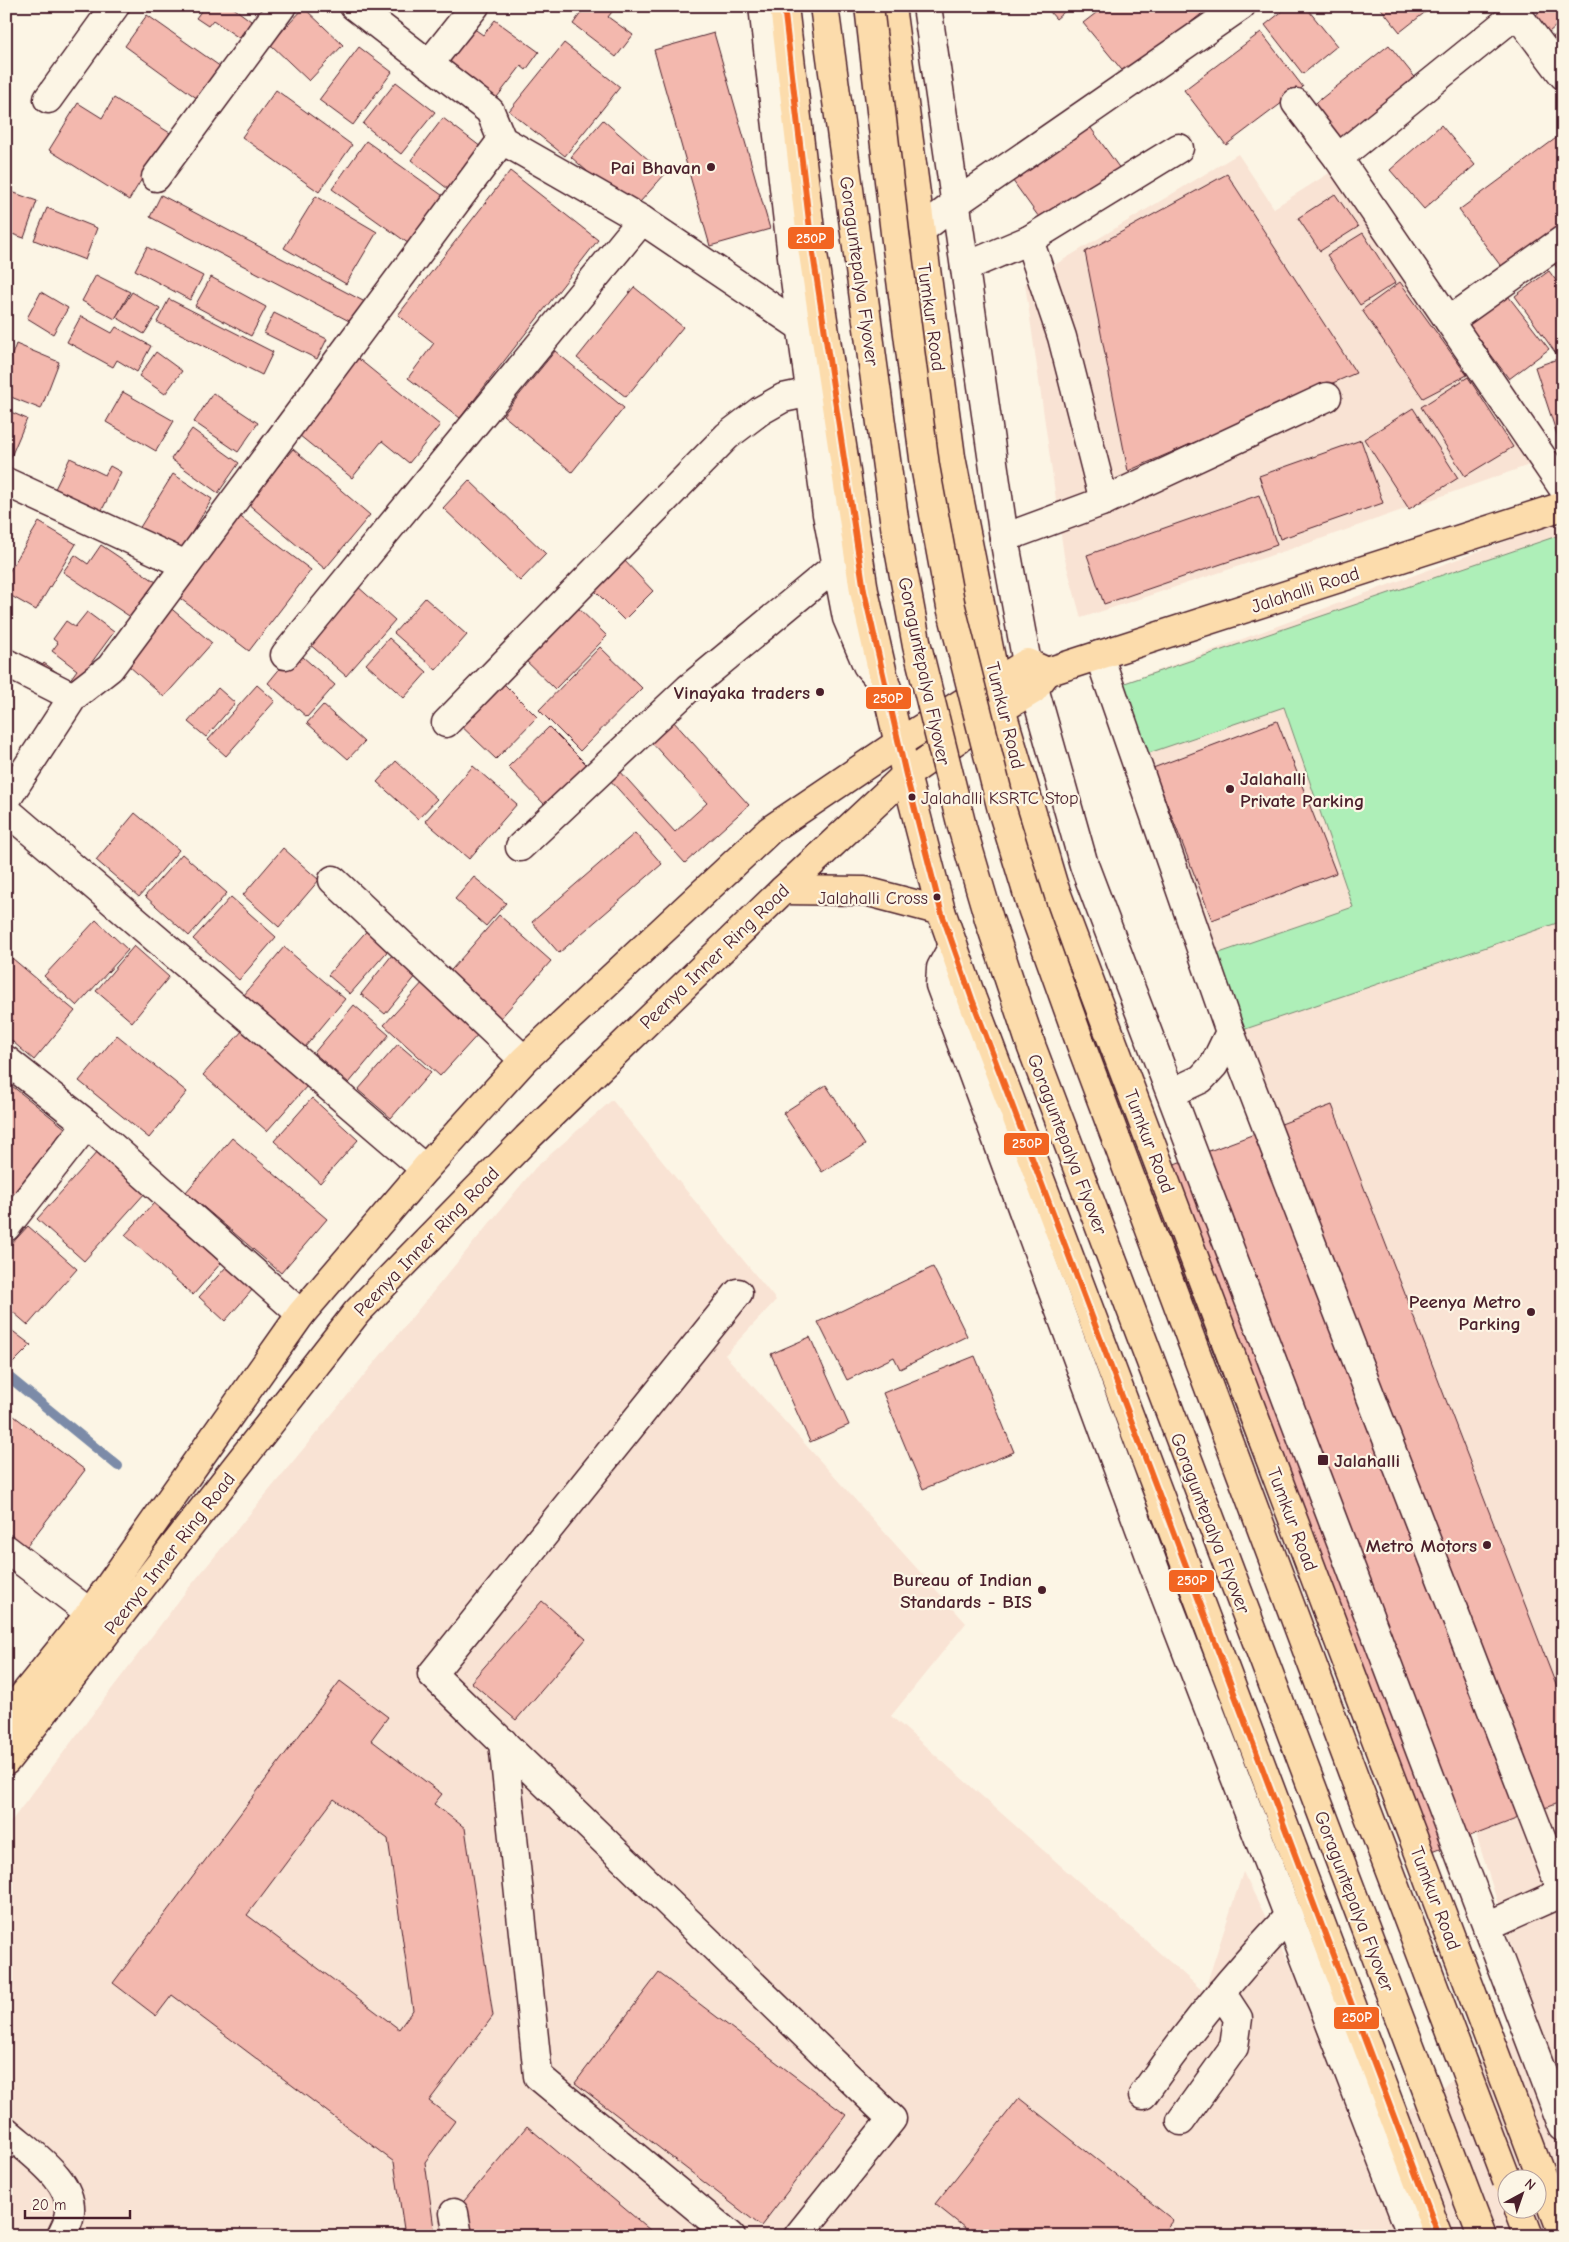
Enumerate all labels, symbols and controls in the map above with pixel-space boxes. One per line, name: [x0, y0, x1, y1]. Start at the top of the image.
place label: Pai Bhavan: [610, 157, 701, 179]
marker: Pai Bhavan: [705, 161, 717, 173]
street label: Goraguntepalya Flyover: [835, 175, 883, 368]
line badge: 250P: [787, 226, 835, 250]
text: 250P: [796, 230, 826, 247]
street label: Tumkur Road: [913, 262, 949, 373]
street label: Jalahalli Road: [1248, 562, 1362, 618]
street label: Goraguntepalya Flyover: [893, 575, 955, 768]
street label: Tumkur Road: [981, 660, 1029, 771]
place label: Vinayaka traders: [674, 682, 810, 704]
marker: Vinayaka traders: [814, 686, 826, 698]
line badge: 250P: [865, 686, 912, 710]
text: 250P: [873, 690, 903, 707]
place label: Jalahalli Private Parking: [1240, 768, 1364, 812]
marker: Jalahalli Private Parking: [1224, 783, 1236, 795]
place label: Jalahalli KSRTC Stop: [921, 788, 1079, 809]
marker: Jalahalli KSRTC Stop: [907, 792, 917, 802]
street label: Peenya Inner Ring Road: [635, 880, 794, 1034]
place label: Jalahalli Cross: [818, 888, 928, 909]
marker: Jalahalli Cross: [932, 892, 942, 902]
street label: Goraguntepalya Flyover: [1022, 1051, 1112, 1238]
street label: Tumkur Road: [1119, 1086, 1179, 1196]
line badge: 250P: [1003, 1132, 1050, 1156]
text: 250P: [1012, 1135, 1042, 1152]
street label: Peenya Inner Ring Road: [350, 1162, 504, 1321]
place label: Peenya Metro Parking: [1409, 1291, 1521, 1335]
marker: Peenya Metro Parking: [1525, 1306, 1537, 1318]
street label: Goraguntepalya Flyover: [1165, 1430, 1255, 1617]
place label: Jalahalli: [1334, 1450, 1400, 1472]
marker: Jalahalli: [1316, 1453, 1330, 1467]
street label: Tumkur Road: [1262, 1464, 1322, 1574]
street label: Peenya Inner Ring Road: [100, 1468, 240, 1639]
place label: Metro Motors: [1366, 1535, 1477, 1557]
marker: Metro Motors: [1481, 1539, 1493, 1551]
place label: Bureau of Indian Standards - BIS: [893, 1569, 1032, 1613]
line badge: 250P: [1168, 1569, 1215, 1593]
text: 250P: [1177, 1572, 1207, 1589]
marker: Bureau of Indian Standards - BIS: [1036, 1584, 1048, 1596]
street label: Goraguntepalya Flyover: [1309, 1808, 1399, 1995]
street label: Tumkur Road: [1405, 1843, 1465, 1953]
line badge: 250P: [1333, 2006, 1380, 2030]
text: 250P: [1342, 2009, 1372, 2026]
north arrow: [1496, 2170, 1546, 2220]
text: N: [1521, 2175, 1539, 2194]
scale bar: [25, 2187, 130, 2219]
text: 20 m: [32, 2196, 66, 2214]

